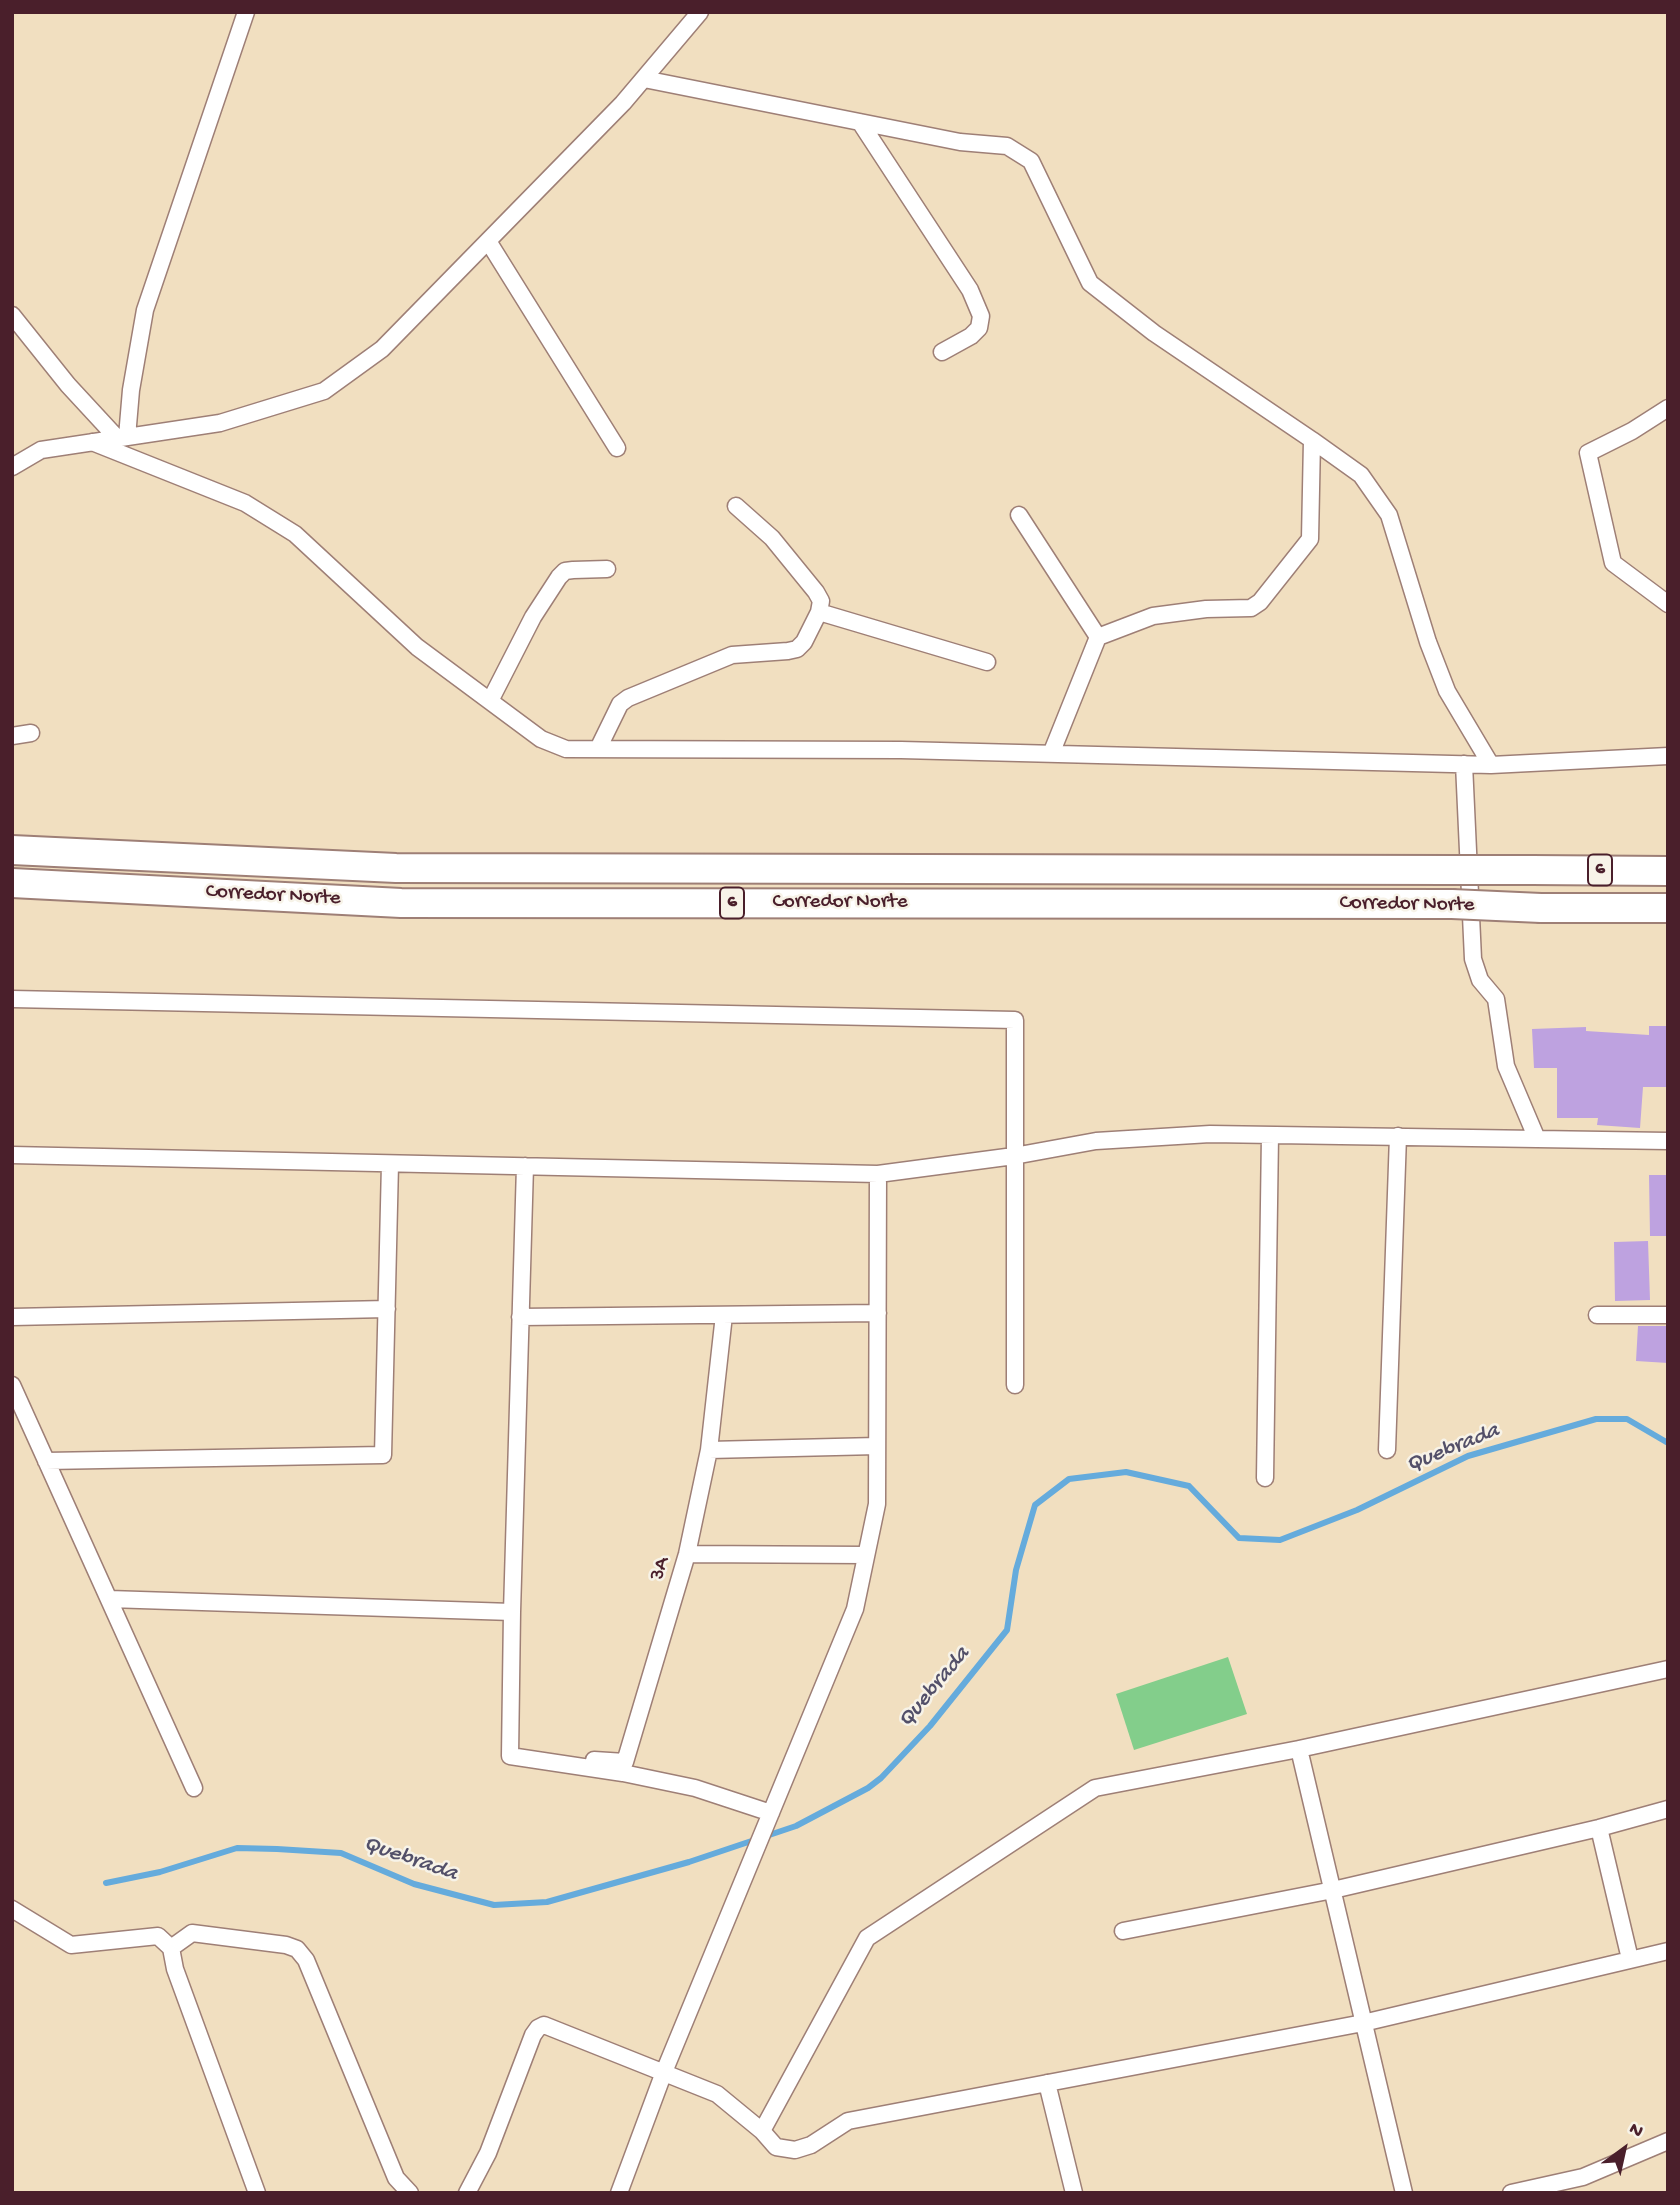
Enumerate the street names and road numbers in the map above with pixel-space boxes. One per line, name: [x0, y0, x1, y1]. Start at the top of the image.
road number: 6: [1588, 855, 1612, 886]
street label: Corredor Norte: [205, 880, 341, 912]
road number: 6: [720, 888, 744, 918]
street label: Corredor Norte: [772, 890, 908, 916]
street label: Corredor Norte: [1339, 891, 1475, 919]
street label: 3A: [646, 1554, 676, 1584]

